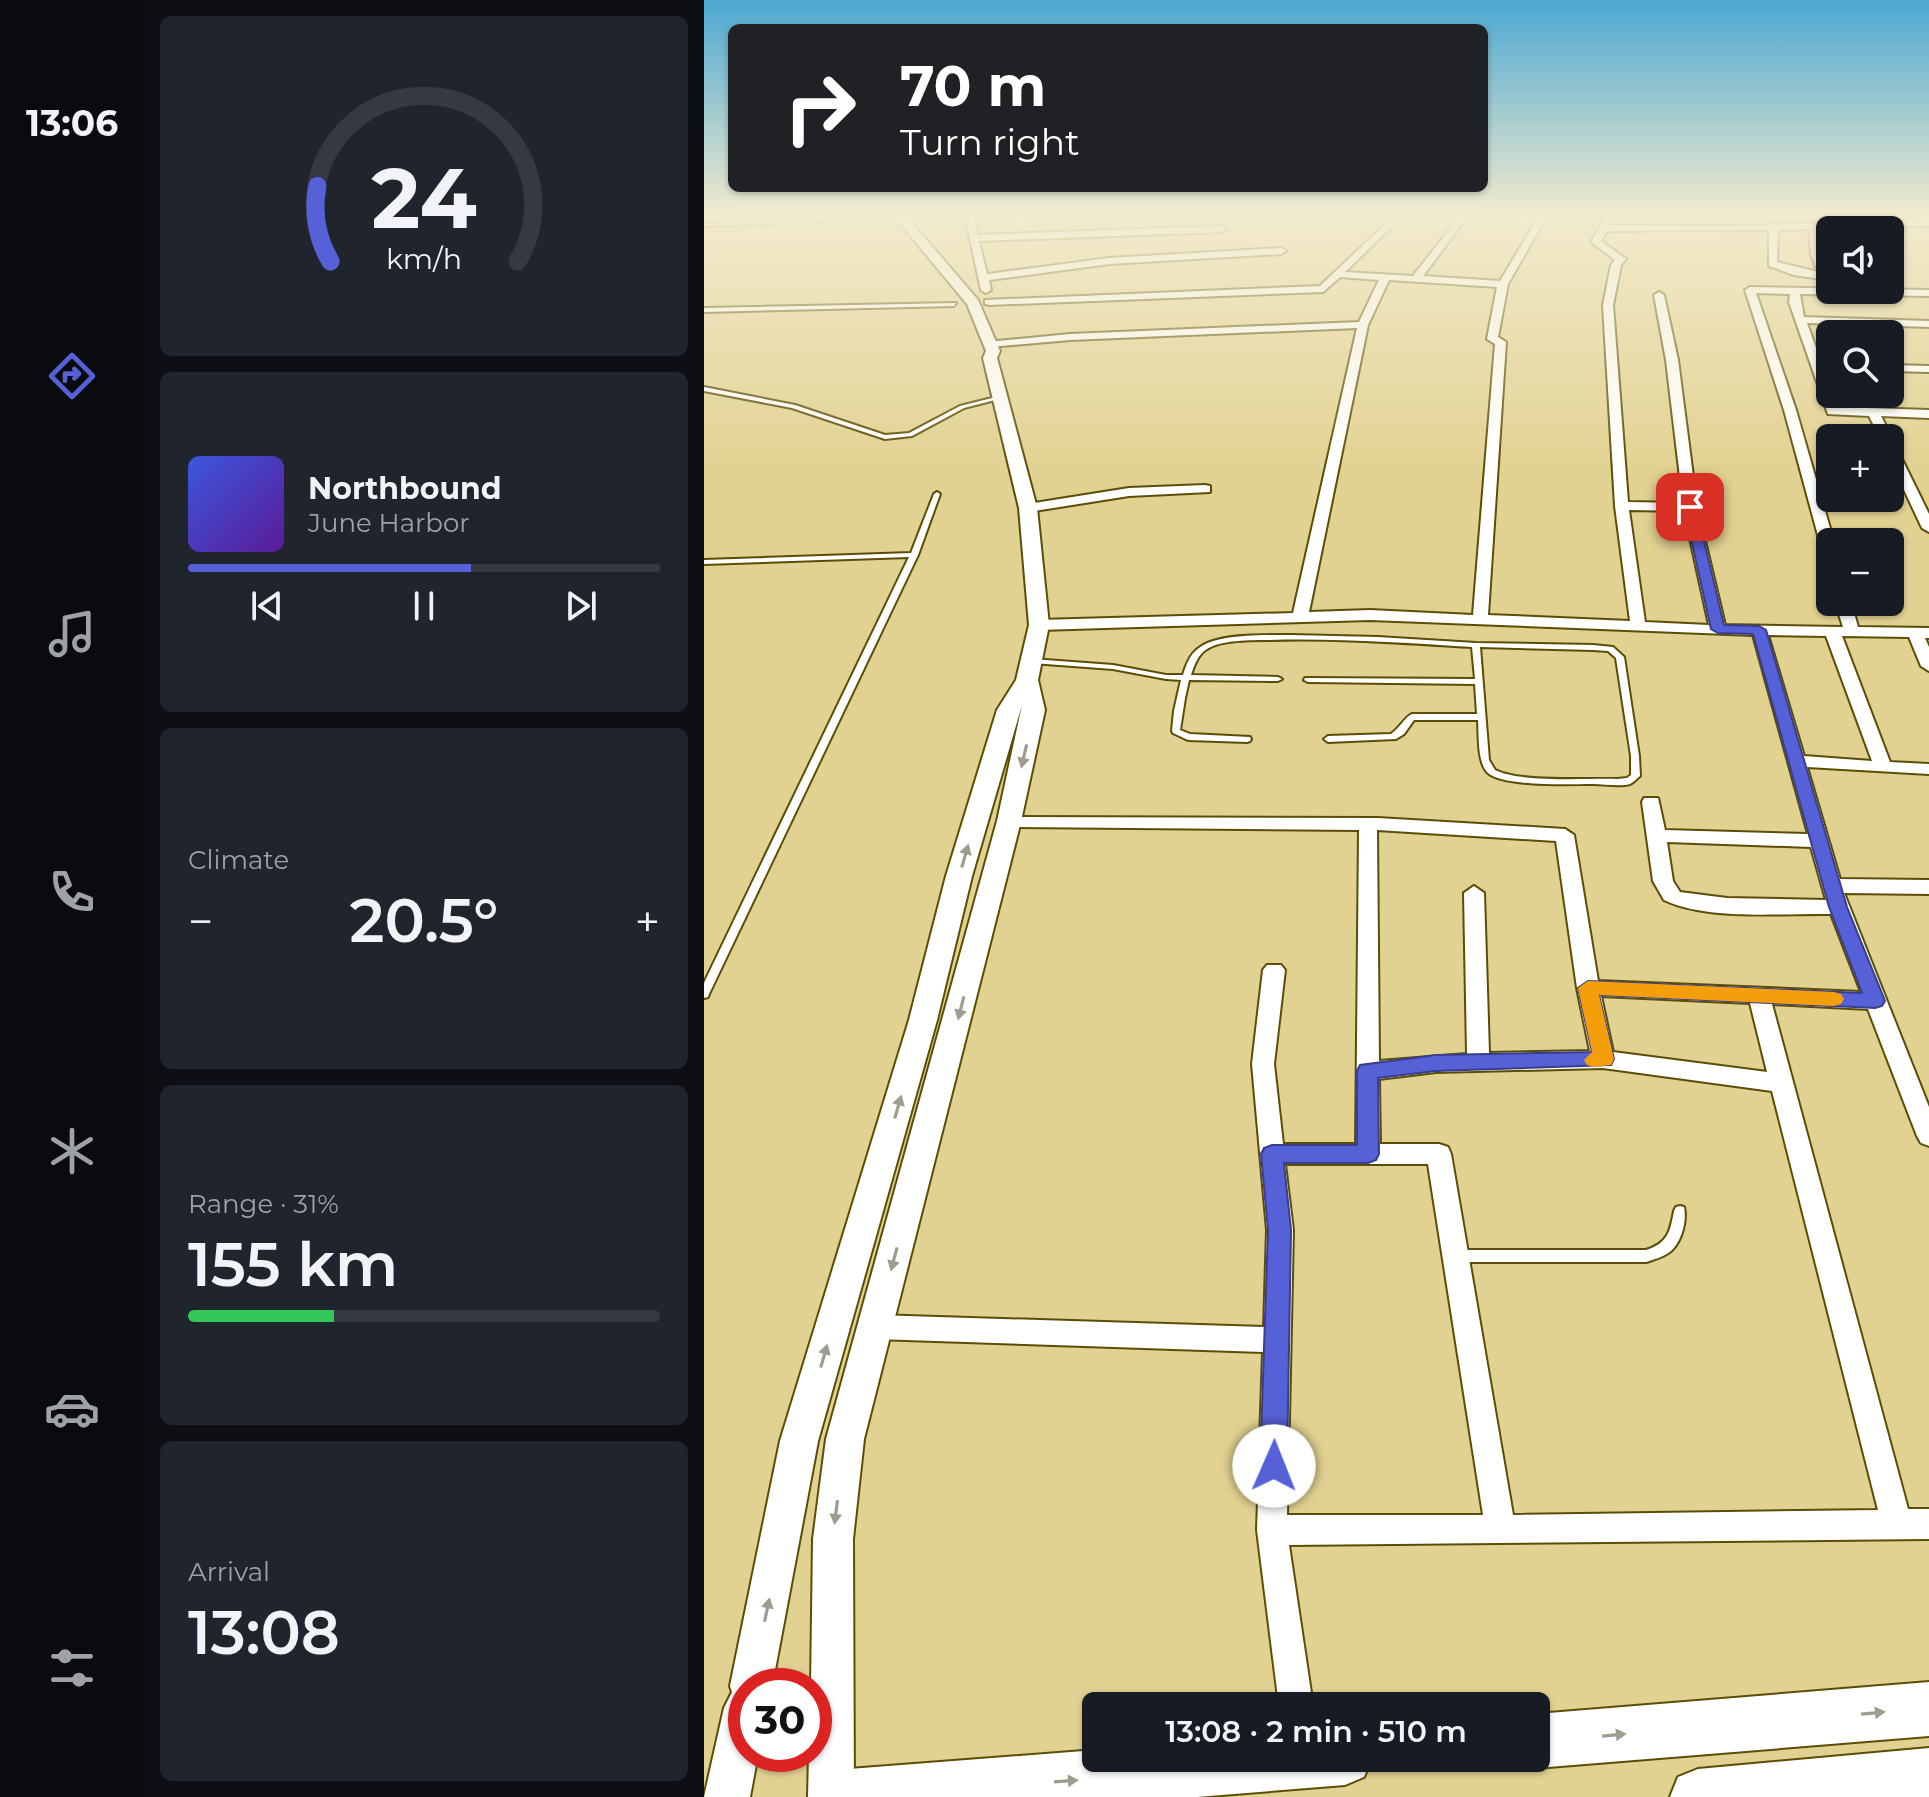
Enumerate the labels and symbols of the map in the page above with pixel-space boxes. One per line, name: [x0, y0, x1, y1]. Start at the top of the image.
pin: [1656, 473, 1724, 541]
one-way arrow: [1017, 743, 1030, 768]
one-way arrow: [959, 843, 972, 867]
one-way arrow: [955, 996, 967, 1021]
one-way arrow: [892, 1095, 905, 1119]
one-way arrow: [887, 1247, 899, 1272]
one-way arrow: [818, 1344, 831, 1368]
position arrow: [1232, 1424, 1316, 1508]
one-way arrow: [830, 1500, 843, 1525]
one-way arrow: [761, 1597, 774, 1622]
speed limit sign: 30: [728, 1668, 832, 1772]
one-way arrow: [1861, 1707, 1886, 1720]
one-way arrow: [1602, 1728, 1627, 1741]
one-way arrow: [1054, 1774, 1079, 1787]

